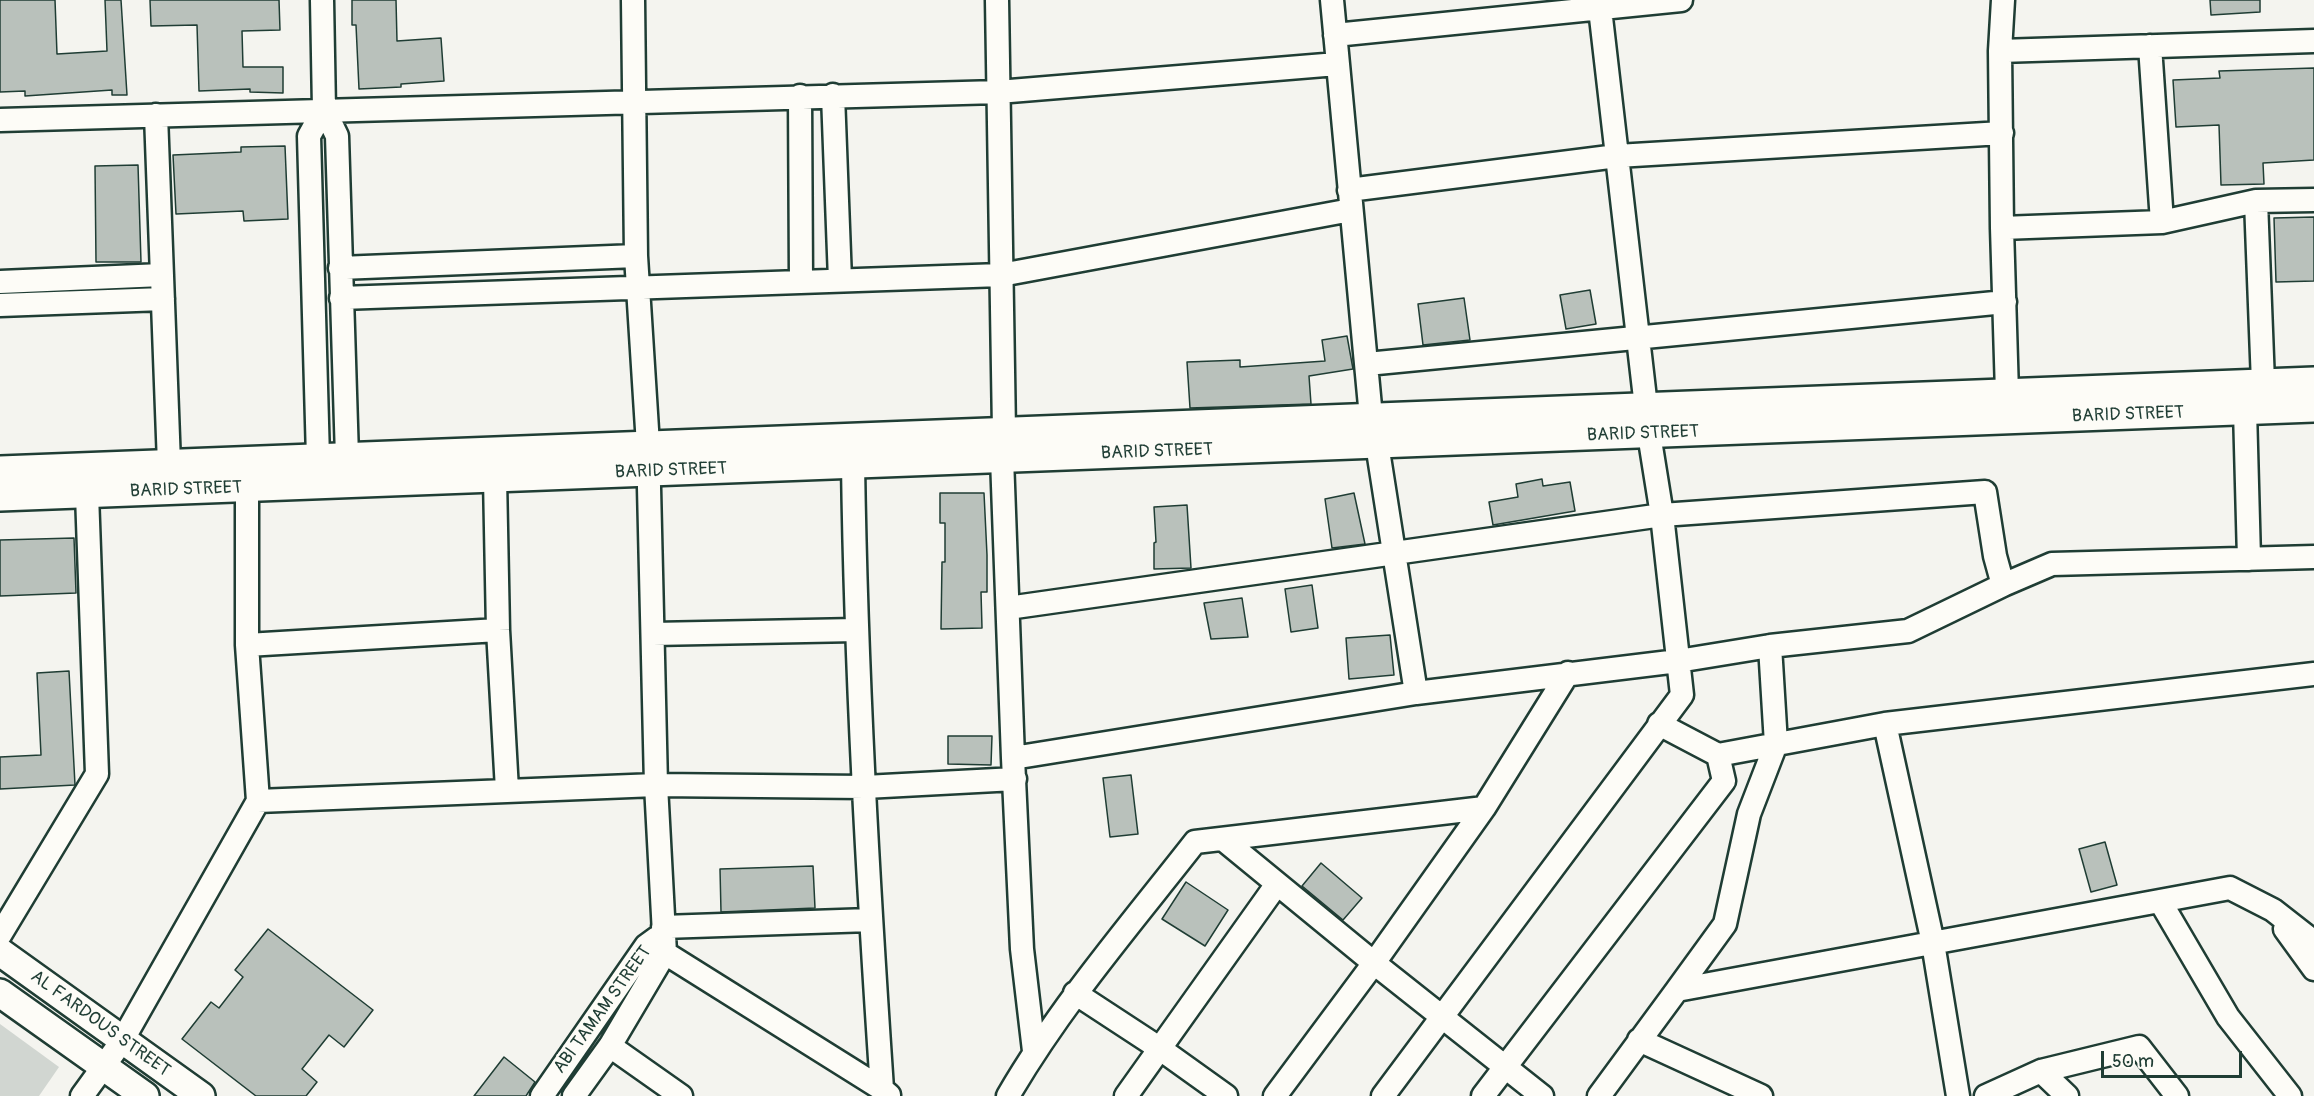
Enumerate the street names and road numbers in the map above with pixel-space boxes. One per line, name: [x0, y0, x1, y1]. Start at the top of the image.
street label: BARID STREET: [2072, 402, 2184, 428]
street label: BARID STREET: [1587, 421, 1699, 447]
street label: BARID STREET: [1101, 439, 1213, 465]
street label: BARID STREET: [615, 458, 727, 484]
street label: BARID STREET: [130, 477, 242, 503]
street label: ABI TAMAM STREET: [549, 942, 657, 1078]
street label: AL FARDOUS STREET: [26, 966, 174, 1082]

